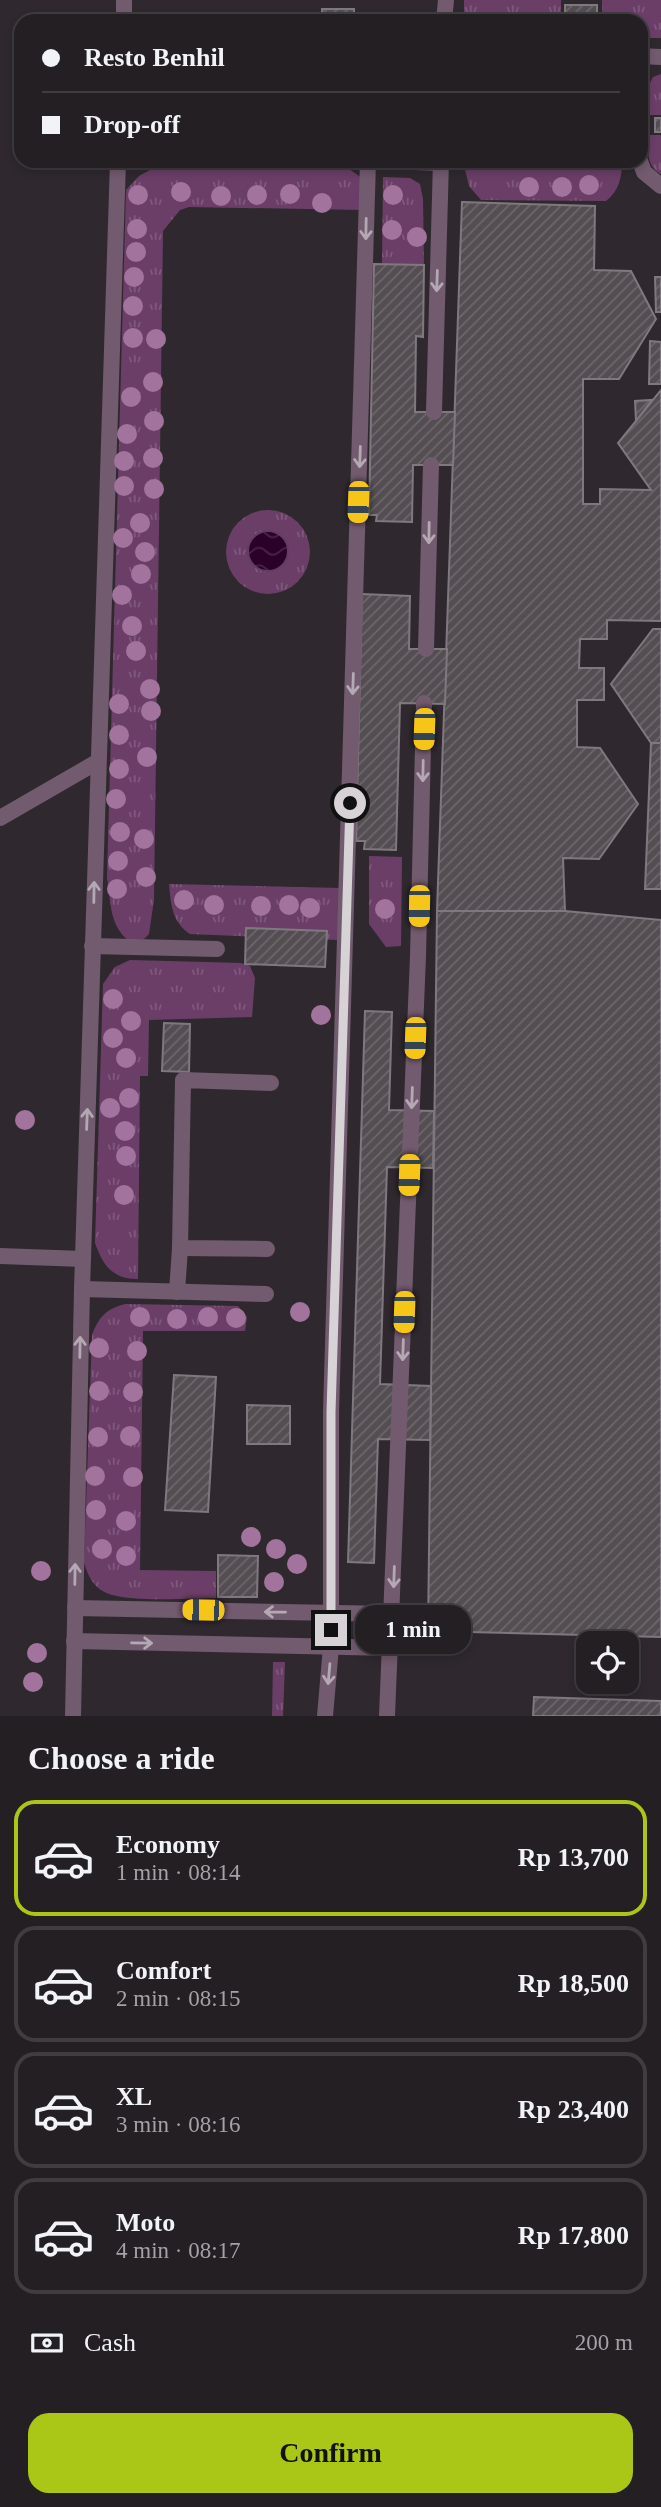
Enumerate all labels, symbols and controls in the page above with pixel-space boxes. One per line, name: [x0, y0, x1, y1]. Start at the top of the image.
text: Resto Benhil: [84, 43, 225, 72]
text: Drop-off: [84, 110, 180, 139]
one-way arrow: [360, 217, 373, 240]
one-way arrow: [431, 269, 444, 292]
one-way arrow: [353, 445, 366, 468]
car: [347, 481, 370, 523]
one-way arrow: [423, 522, 436, 545]
one-way arrow: [347, 672, 360, 695]
car: [413, 708, 436, 750]
one-way arrow: [416, 760, 429, 783]
route start: [334, 787, 366, 819]
one-way arrow: [87, 881, 101, 904]
car: [409, 885, 430, 927]
car: [404, 1017, 427, 1059]
one-way arrow: [406, 1086, 419, 1109]
one-way arrow: [80, 1108, 94, 1131]
car: [398, 1154, 421, 1196]
car: [393, 1291, 416, 1333]
one-way arrow: [74, 1336, 87, 1359]
one-way arrow: [396, 1338, 409, 1361]
one-way arrow: [69, 1563, 82, 1586]
one-way arrow: [387, 1565, 400, 1588]
car: [182, 1599, 225, 1621]
one-way arrow: [264, 1605, 287, 1618]
callout: 1 min: [356, 1606, 471, 1654]
route end: [315, 1614, 347, 1646]
text: 1 min: [385, 1617, 441, 1642]
map controls: [576, 1631, 639, 1694]
button: locate: [576, 1631, 639, 1694]
one-way arrow: [130, 1636, 153, 1649]
one-way arrow: [322, 1662, 335, 1684]
text: Choose a ride: [28, 1740, 215, 1776]
icon: car: [32, 1827, 95, 1890]
text: Economy: [116, 1830, 220, 1859]
text: Rp 13,700: [518, 1843, 629, 1872]
text: 1 min · 08:14: [116, 1860, 241, 1885]
icon: car: [32, 1953, 95, 2016]
text: Comfort: [116, 1956, 211, 1985]
text: Rp 18,500: [518, 1969, 629, 1998]
text: 2 min · 08:15: [116, 1986, 241, 2011]
icon: car: [32, 2079, 95, 2142]
text: XL: [116, 2082, 152, 2111]
text: Rp 23,400: [518, 2095, 629, 2124]
text: 3 min · 08:16: [116, 2112, 241, 2137]
icon: car: [32, 2205, 95, 2268]
text: Moto: [116, 2208, 175, 2237]
text: Rp 17,800: [518, 2221, 629, 2250]
text: 4 min · 08:17: [116, 2238, 241, 2263]
icon: cash: [28, 2324, 66, 2362]
text: Cash: [84, 2328, 136, 2357]
text: 200 m: [575, 2330, 633, 2355]
button: Confirm: [28, 2413, 633, 2493]

